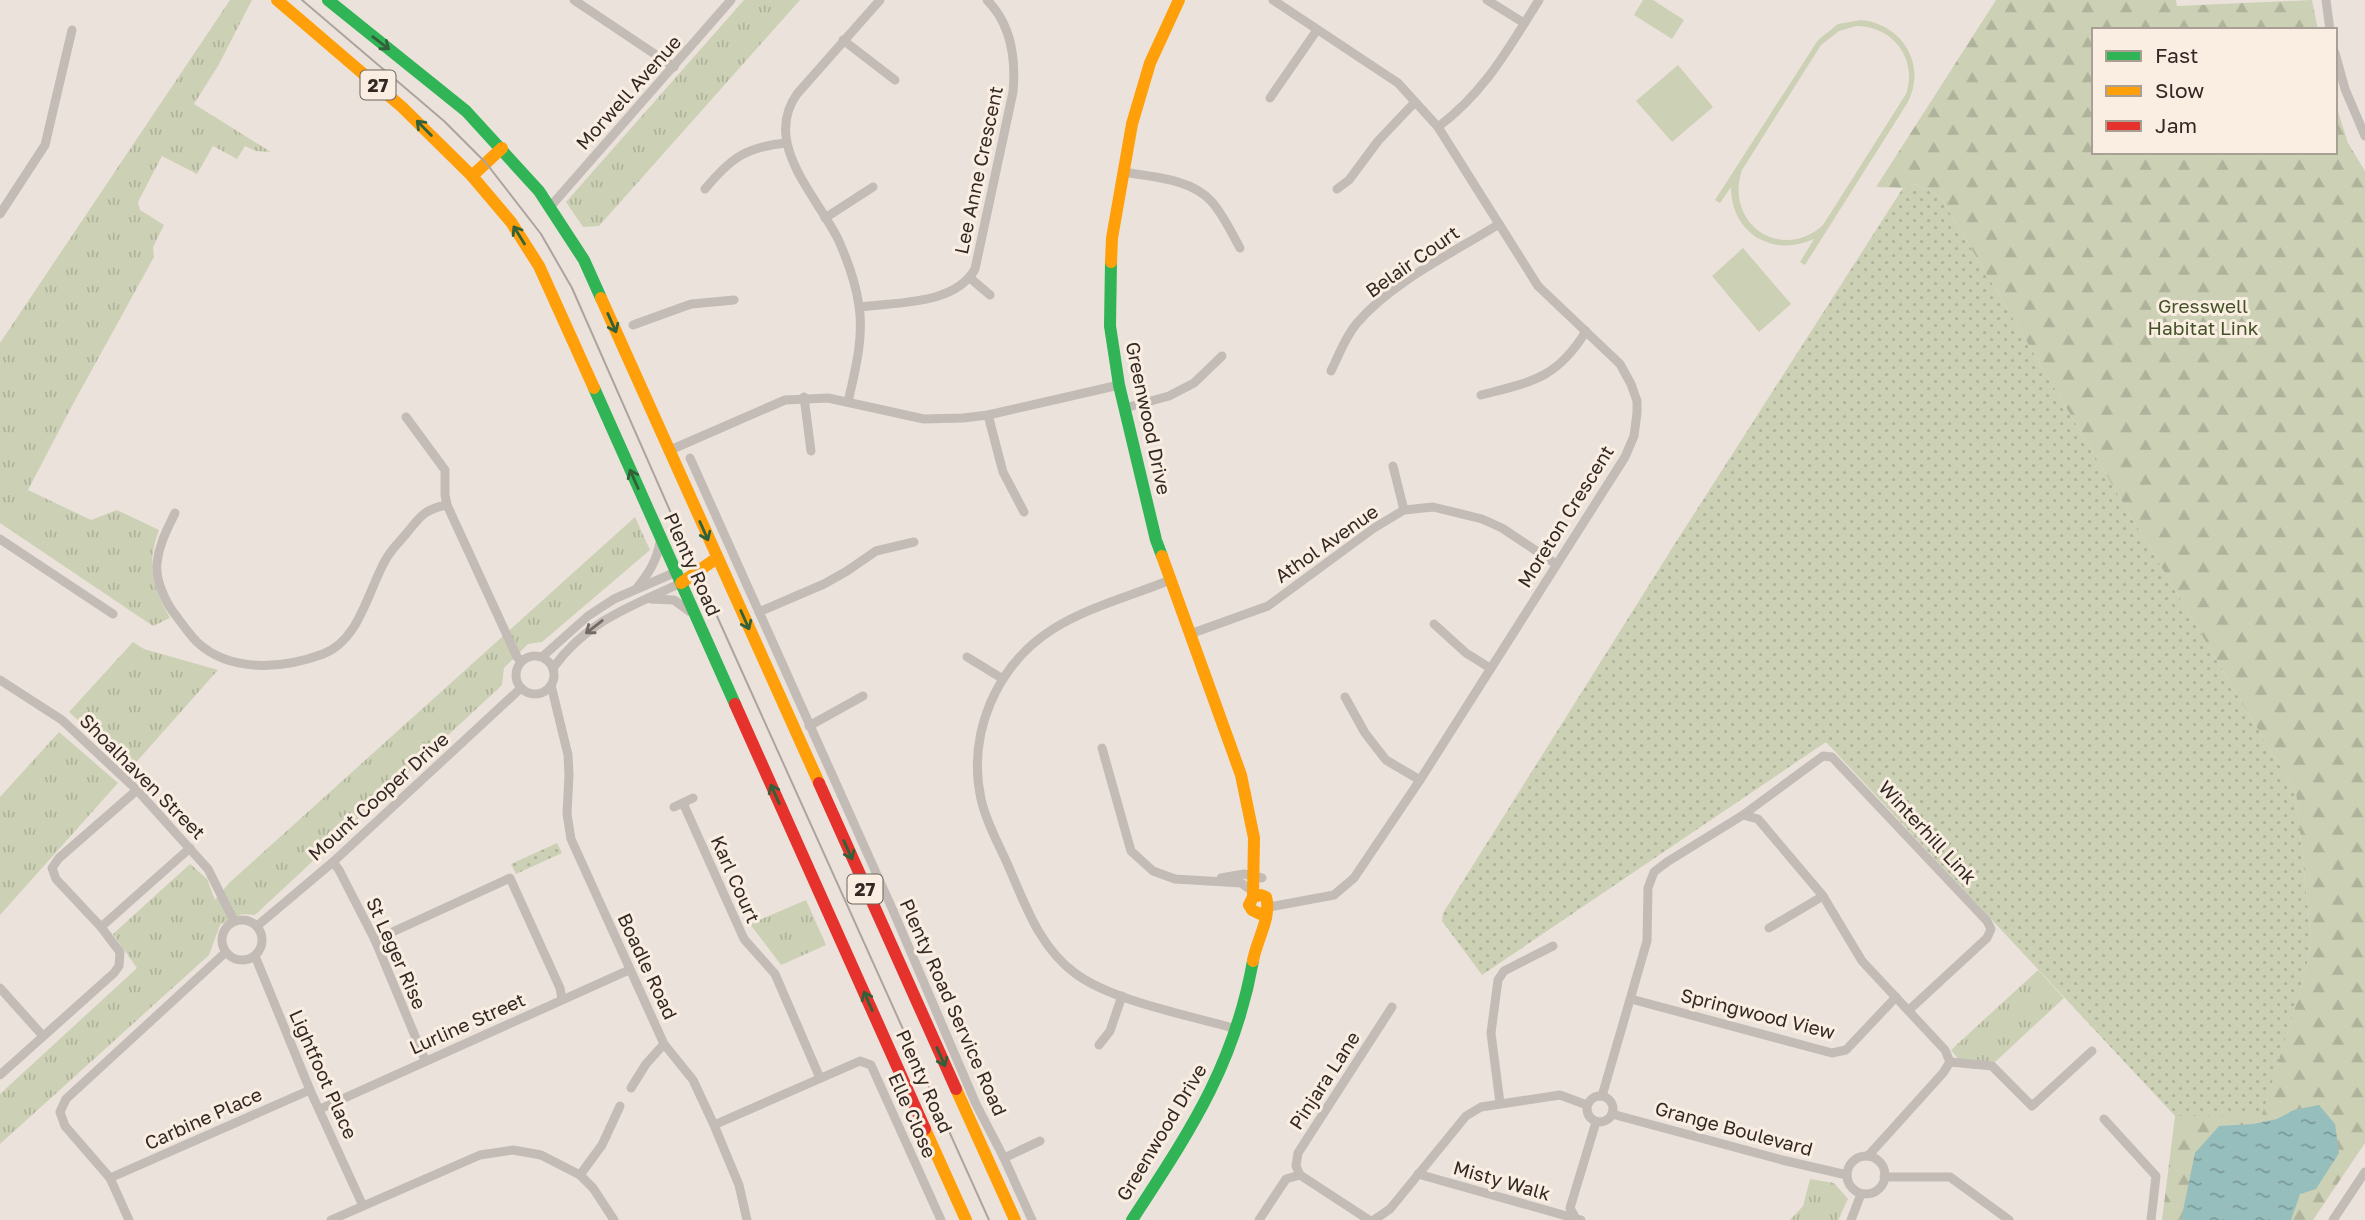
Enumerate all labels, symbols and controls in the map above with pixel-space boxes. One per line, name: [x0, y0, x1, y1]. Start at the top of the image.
legend: [2092, 28, 2337, 154]
street label: Morwell Avenue: [571, 30, 685, 154]
one-way arrow: [371, 36, 390, 51]
text: Fast: [2155, 42, 2198, 68]
road number: 27: [360, 70, 396, 100]
text: Slow: [2155, 77, 2204, 103]
street label: Lee Anne Crescent: [949, 84, 1007, 256]
text: Jam: [2155, 112, 2197, 138]
one-way arrow: [416, 120, 433, 137]
street label: Belair Court: [1361, 220, 1463, 302]
one-way arrow: [512, 226, 527, 245]
park label: Gresswell Habitat Link: [2148, 294, 2259, 339]
one-way arrow: [606, 311, 619, 333]
street label: Greenwood Drive: [1122, 339, 1176, 497]
street label: Moreton Crescent: [1512, 441, 1618, 591]
one-way arrow: [626, 469, 640, 490]
street label: Athol Avenue: [1270, 499, 1382, 587]
street label: Plenty Road: [660, 509, 726, 619]
one-way arrow: [698, 519, 711, 541]
one-way arrow: [739, 609, 752, 630]
one-way arrow: [586, 619, 604, 635]
street label: Shoalhaven Street: [75, 708, 211, 844]
street label: Mount Cooper Drive: [303, 727, 453, 865]
street label: Winterhill Link: [1874, 776, 1982, 889]
one-way arrow: [768, 784, 781, 805]
street label: Karl Court: [707, 832, 765, 926]
one-way arrow: [842, 839, 855, 860]
road number: 27: [848, 874, 882, 904]
street label: St Leger Rise: [362, 894, 432, 1012]
street label: Plenty Road Service Road: [896, 895, 1012, 1119]
street label: Boadle Road: [613, 909, 683, 1023]
street label: Springwood View: [1678, 983, 1838, 1043]
street label: Lurline Street: [406, 987, 528, 1059]
one-way arrow: [861, 991, 874, 1012]
street label: Lightfoot Place: [285, 1006, 363, 1142]
street label: Plenty Road: [892, 1026, 958, 1136]
street label: Pinjara Lane: [1284, 1027, 1364, 1133]
one-way arrow: [935, 1046, 948, 1068]
street label: Greenwood Drive: [1111, 1059, 1211, 1205]
street label: Elle Close: [884, 1069, 942, 1161]
street label: Carbine Place: [141, 1082, 265, 1154]
street label: Grange Boulevard: [1653, 1096, 1815, 1160]
street label: Misty Walk: [1451, 1155, 1553, 1205]

